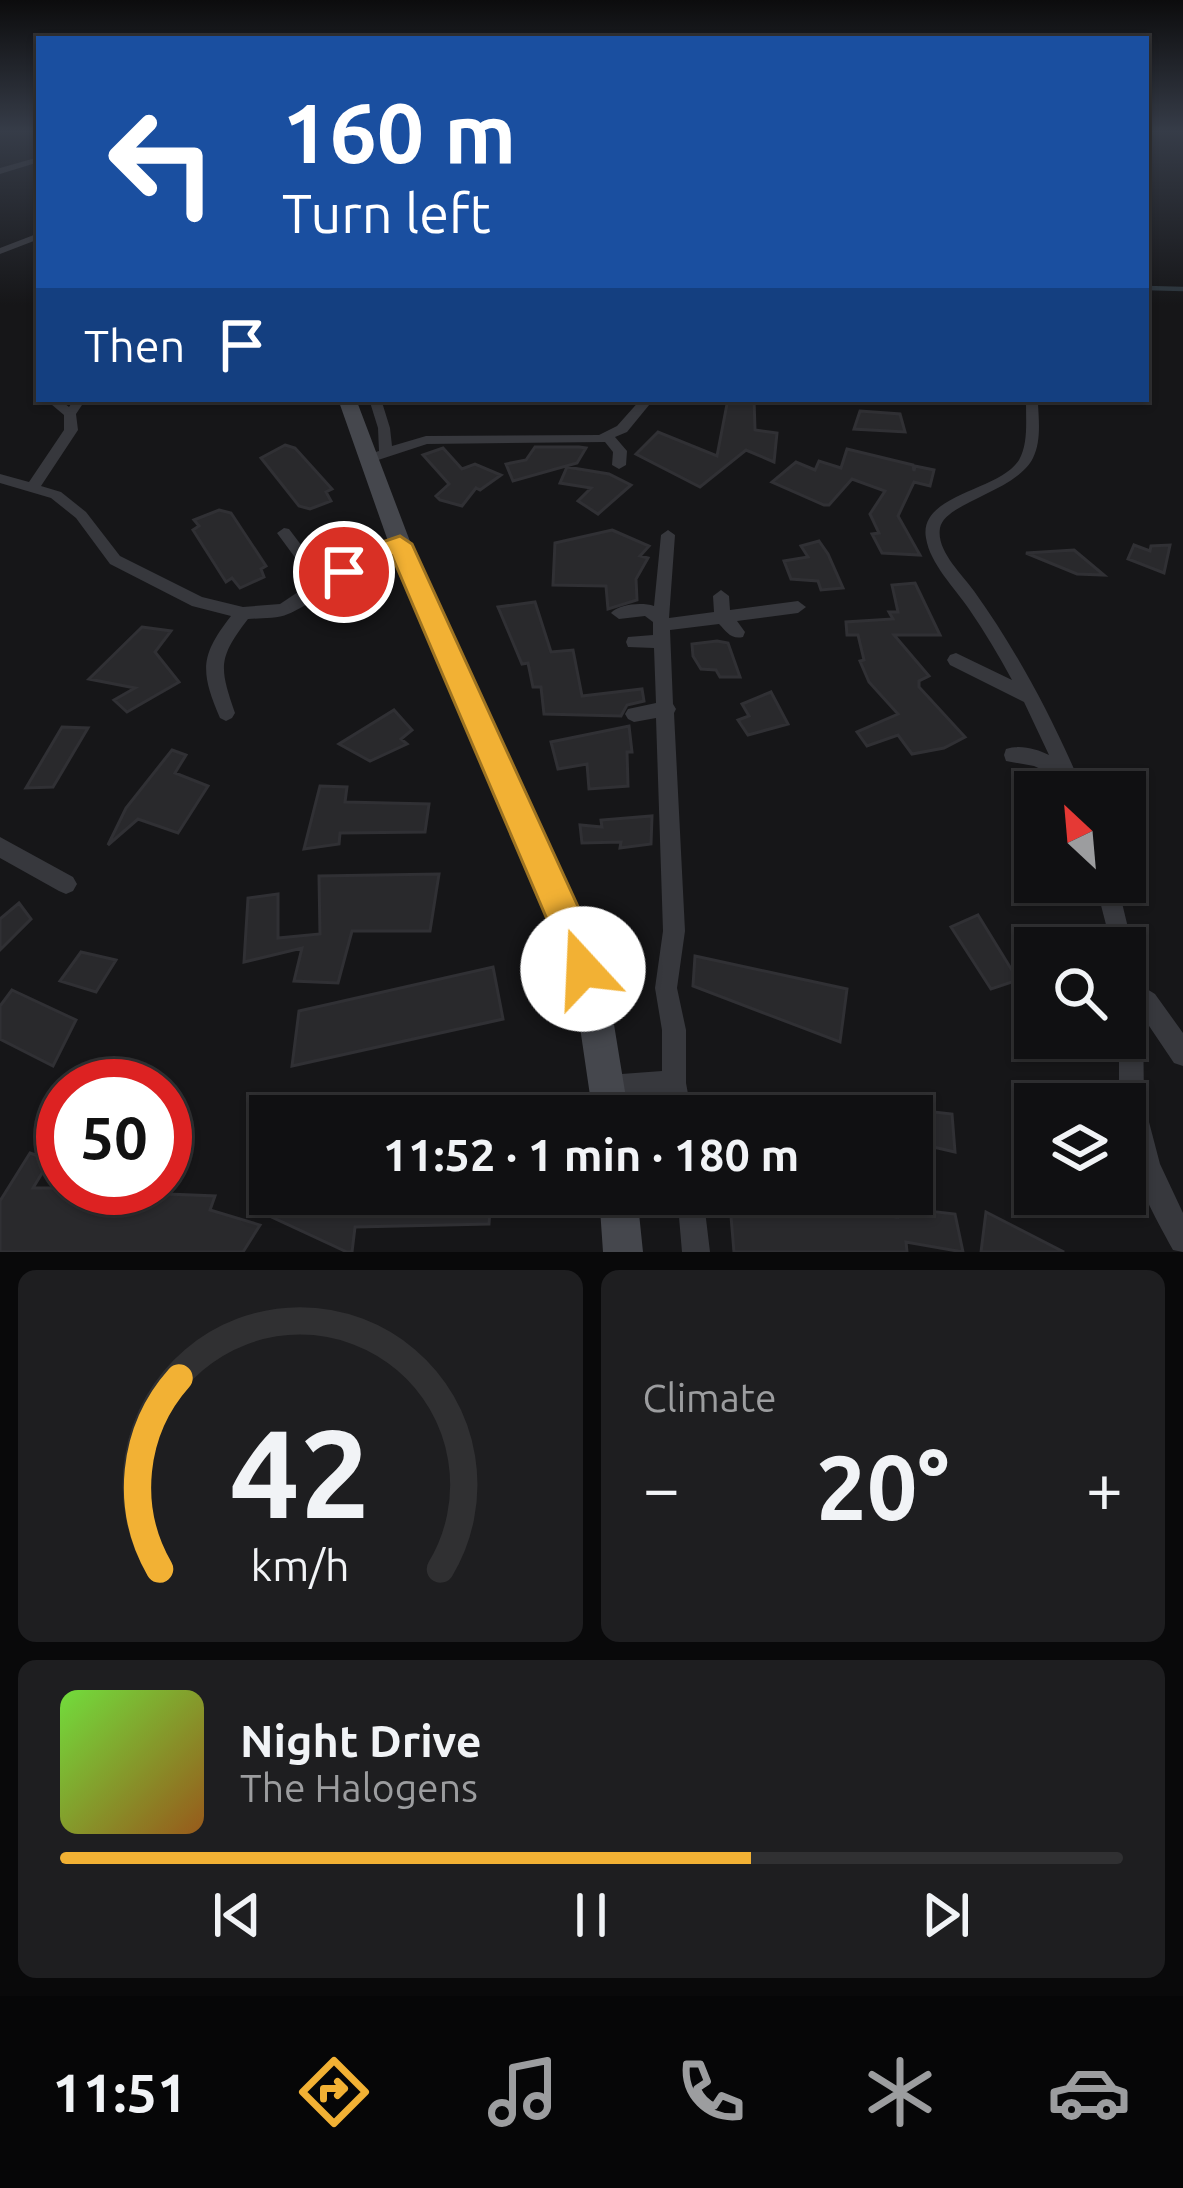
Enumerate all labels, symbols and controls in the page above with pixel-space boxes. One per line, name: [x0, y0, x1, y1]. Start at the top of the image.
icon: left: [84, 84, 240, 240]
text: 160 m: [282, 85, 516, 179]
text: Turn left: [282, 183, 491, 243]
icon: arrive: [209, 312, 275, 378]
text: Then: [84, 320, 185, 371]
pin: [293, 521, 395, 623]
icon: arrive: [311, 539, 377, 605]
north arrow: [1014, 771, 1146, 903]
map controls: [1014, 771, 1146, 1215]
position arrow: [520, 906, 646, 1032]
button: search: [1014, 927, 1146, 1059]
speed limit sign: 50: [36, 1059, 192, 1215]
button: layers: [1014, 1083, 1146, 1215]
text: 11:52 · 1 min · 180 m: [383, 1129, 799, 1180]
text: Climate: [643, 1376, 777, 1419]
text: 42: [230, 1402, 371, 1542]
text: 20°: [816, 1436, 949, 1537]
text: −: [643, 1450, 680, 1524]
text: +: [1086, 1450, 1123, 1524]
text: km/h: [251, 1541, 350, 1589]
text: Night Drive: [240, 1715, 482, 1766]
text: The Halogens: [240, 1766, 478, 1809]
icon: previous: [204, 1882, 270, 1948]
icon: pause: [558, 1882, 624, 1948]
icon: next: [913, 1882, 979, 1948]
icon: directions: [292, 2050, 376, 2134]
icon: music: [481, 2050, 565, 2134]
icon: phone: [669, 2050, 753, 2134]
icon: climate: [858, 2050, 942, 2134]
icon: car: [1047, 2050, 1131, 2134]
text: 11:51: [52, 2062, 187, 2122]

